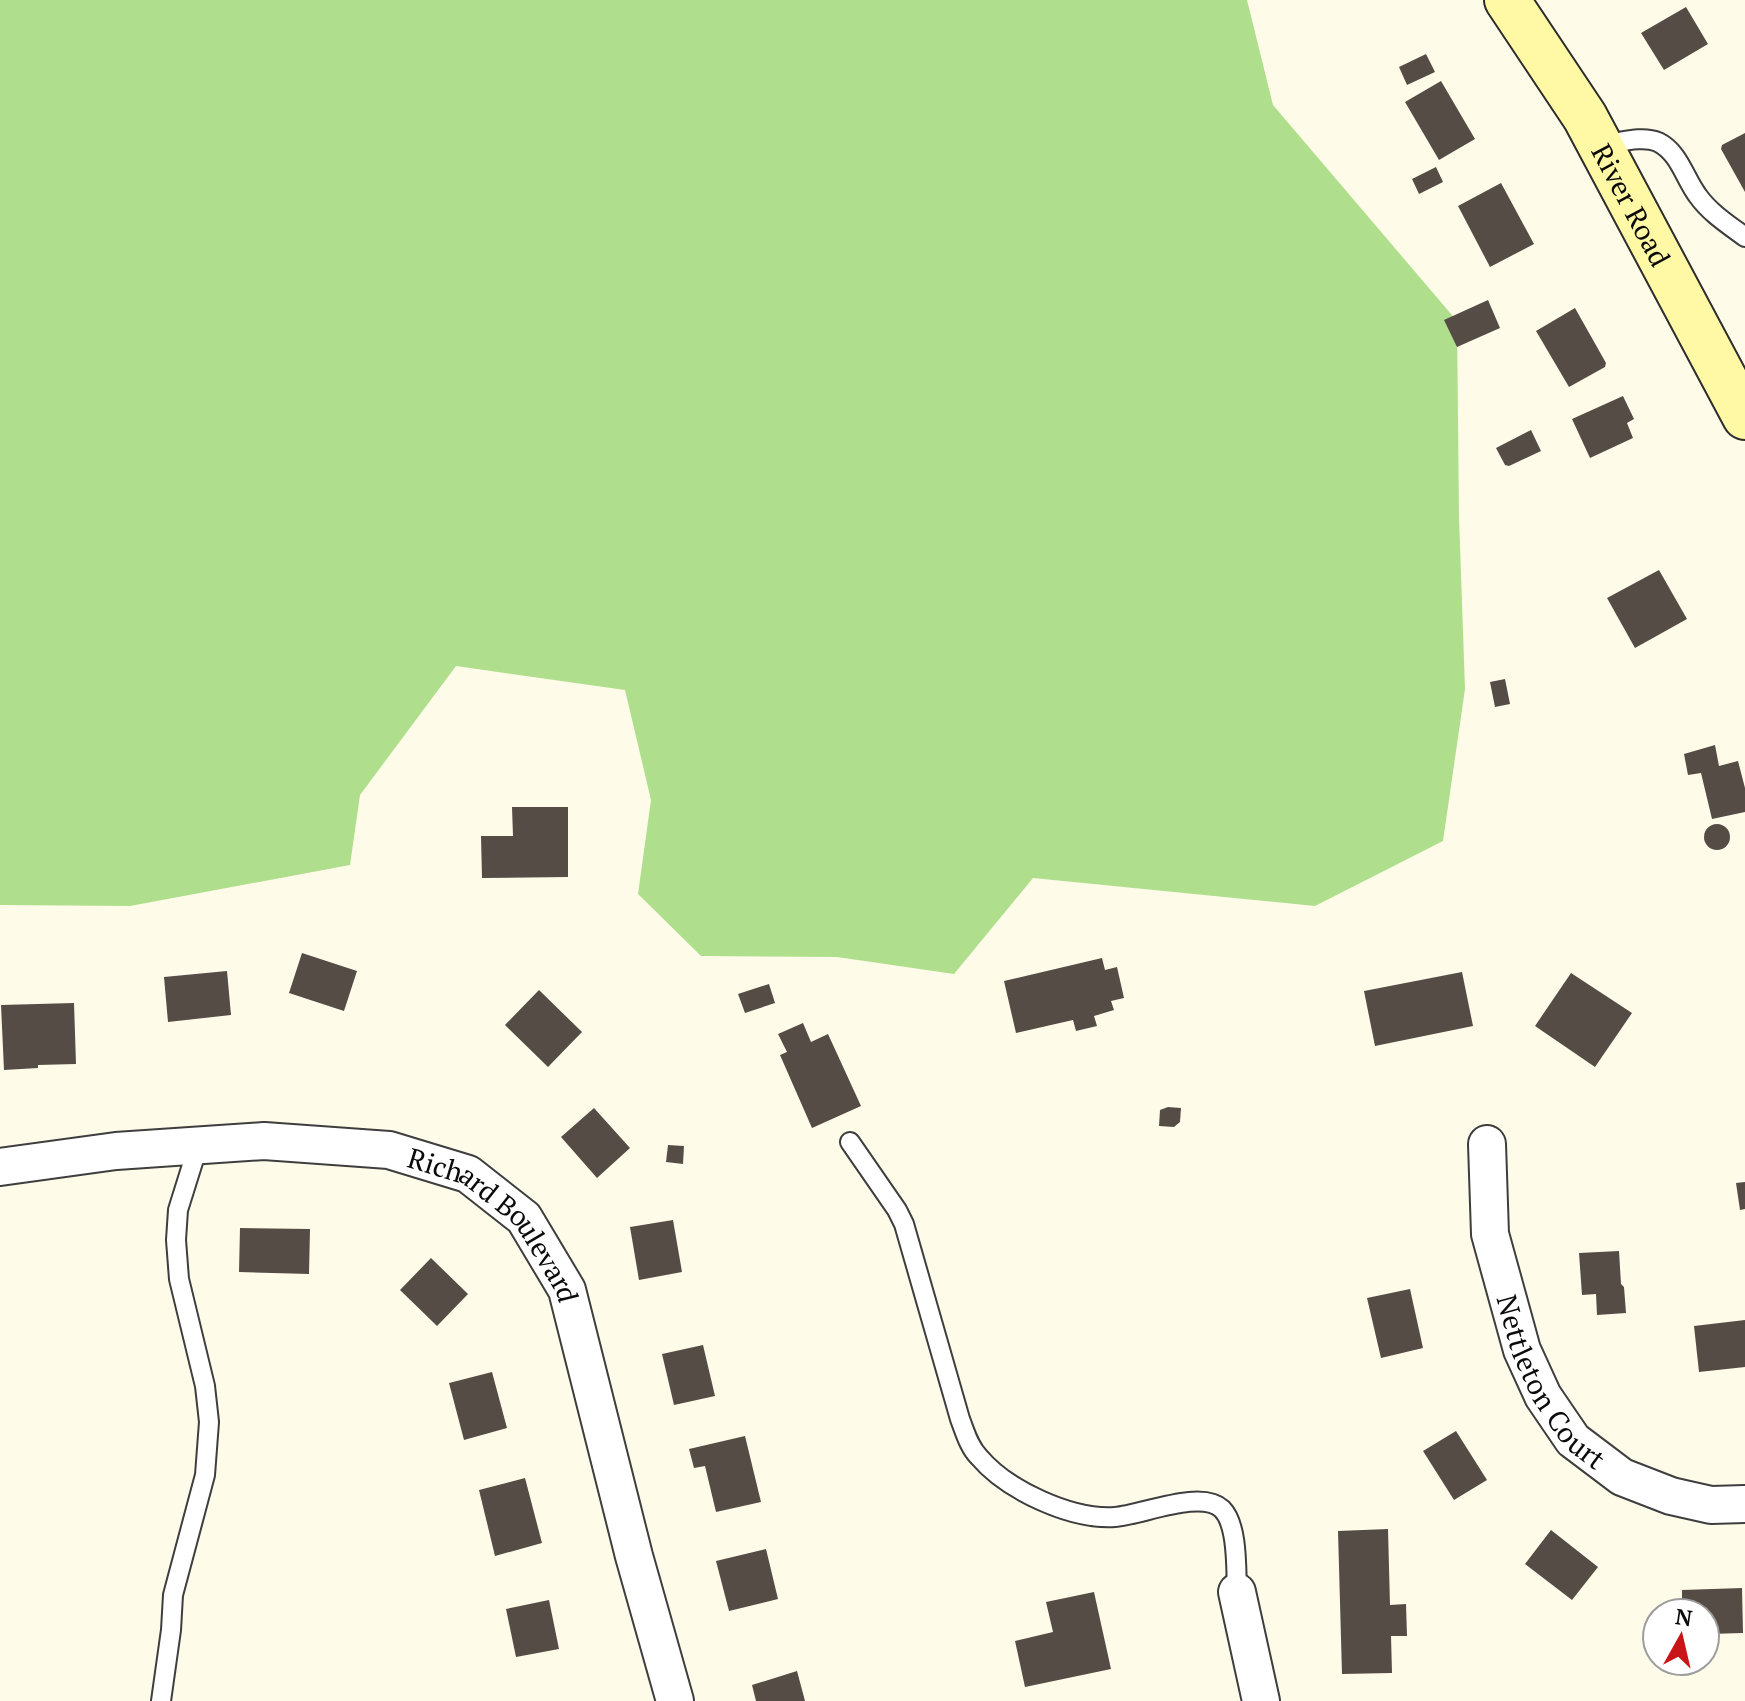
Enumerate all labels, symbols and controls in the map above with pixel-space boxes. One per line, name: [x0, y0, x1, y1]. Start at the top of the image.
street label: River Road: [1584, 137, 1680, 273]
street label: Richard Boulevard: [404, 1138, 588, 1306]
street label: Nettleton Court: [1489, 1290, 1614, 1477]
north arrow: [1641, 1597, 1721, 1677]
text: N: [1674, 1601, 1694, 1632]

